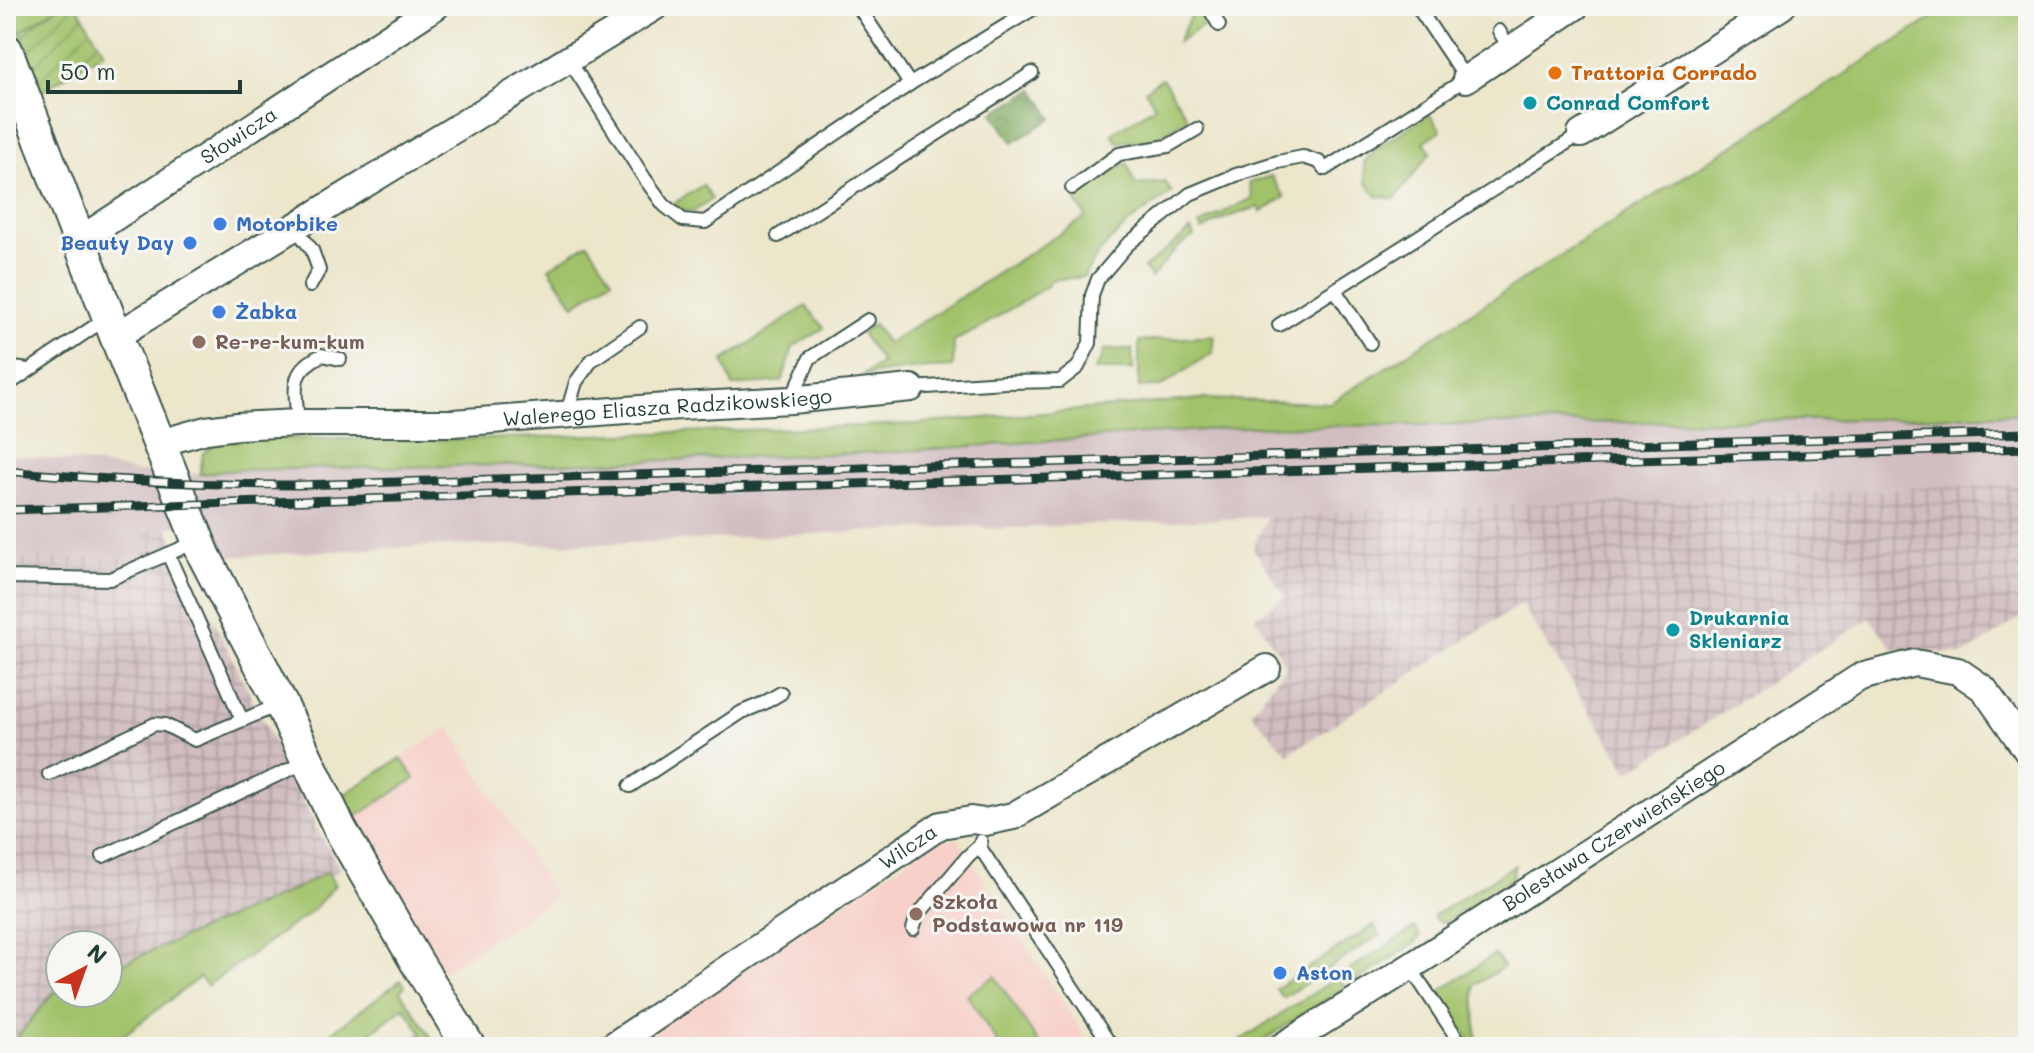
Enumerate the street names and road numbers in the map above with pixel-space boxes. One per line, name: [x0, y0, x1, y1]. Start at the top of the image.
street label: Słowicza: [195, 100, 281, 169]
street label: Walerego Eliasza Radzikowskiego: [502, 382, 833, 431]
street label: Bolesława Czerwieńskiego: [1497, 754, 1729, 916]
street label: Wilcza: [874, 818, 941, 875]

